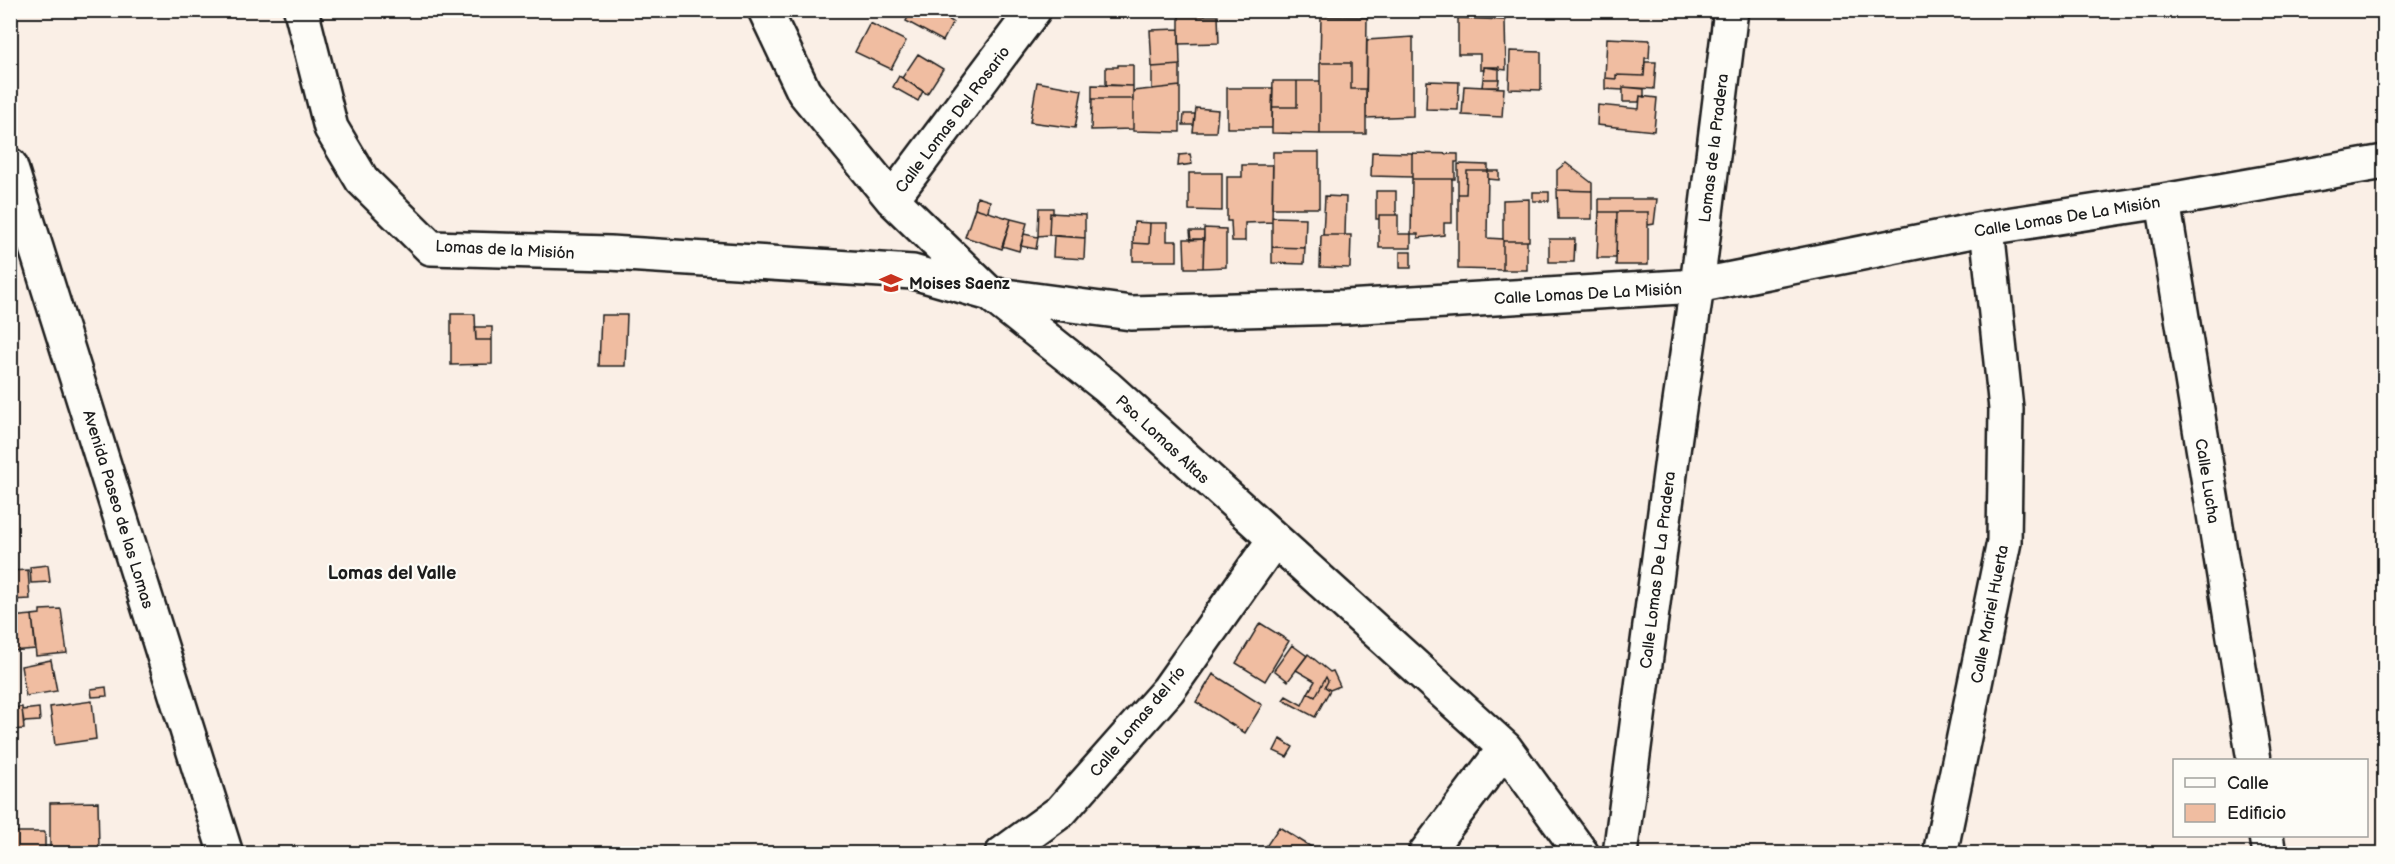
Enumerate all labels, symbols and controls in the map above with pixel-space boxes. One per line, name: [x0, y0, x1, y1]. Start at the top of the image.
street label: Calle Lomas Del Rosario: [892, 43, 1014, 197]
street label: Lomas de la Pradera: [1696, 73, 1733, 224]
street label: Calle Lomas De La Misión: [1973, 193, 2162, 242]
street label: Lomas de la Misión: [435, 237, 575, 264]
school or university icon: Moises Saenz: [878, 270, 904, 296]
place label: Moises Saenz: [909, 275, 1010, 294]
street label: Calle Lomas De La Misión: [1494, 280, 1683, 309]
street label: Pso. Lomas Altas: [1111, 392, 1213, 488]
street label: Avenida Paseo de las Lomas: [78, 408, 157, 611]
street label: Calle Lucha: [2190, 437, 2223, 525]
street label: Calle Lomas De La Pradera: [1637, 470, 1680, 670]
street label: Calle Mariel Huerta: [1968, 543, 2013, 685]
district label: Lomas del Valle: [328, 563, 456, 584]
street label: Calle Lomas del río: [1086, 663, 1190, 781]
legend: [2173, 759, 2368, 837]
text: Calle: [2227, 773, 2269, 794]
text: Edificio: [2227, 803, 2286, 824]

